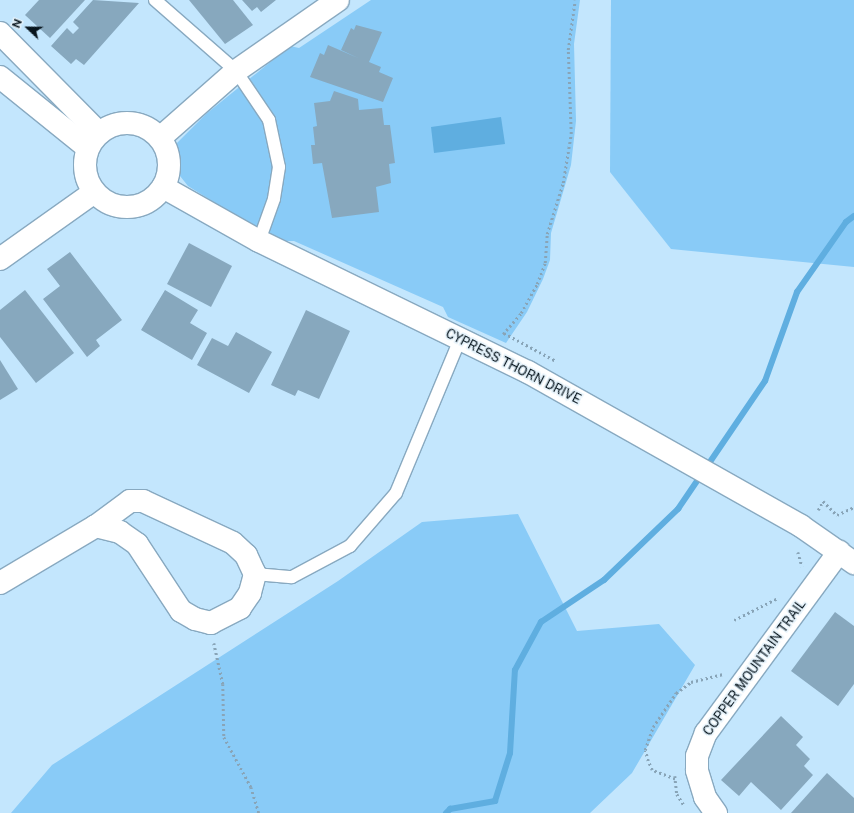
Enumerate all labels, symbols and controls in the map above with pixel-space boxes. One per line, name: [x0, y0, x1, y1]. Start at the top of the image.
north arrow: [8, 8, 48, 48]
text: N: [10, 17, 24, 30]
street label: CYPRESS THORN DRIVE: [443, 326, 583, 408]
street label: COPPER MOUNTAIN TRAIL: [700, 597, 810, 739]

